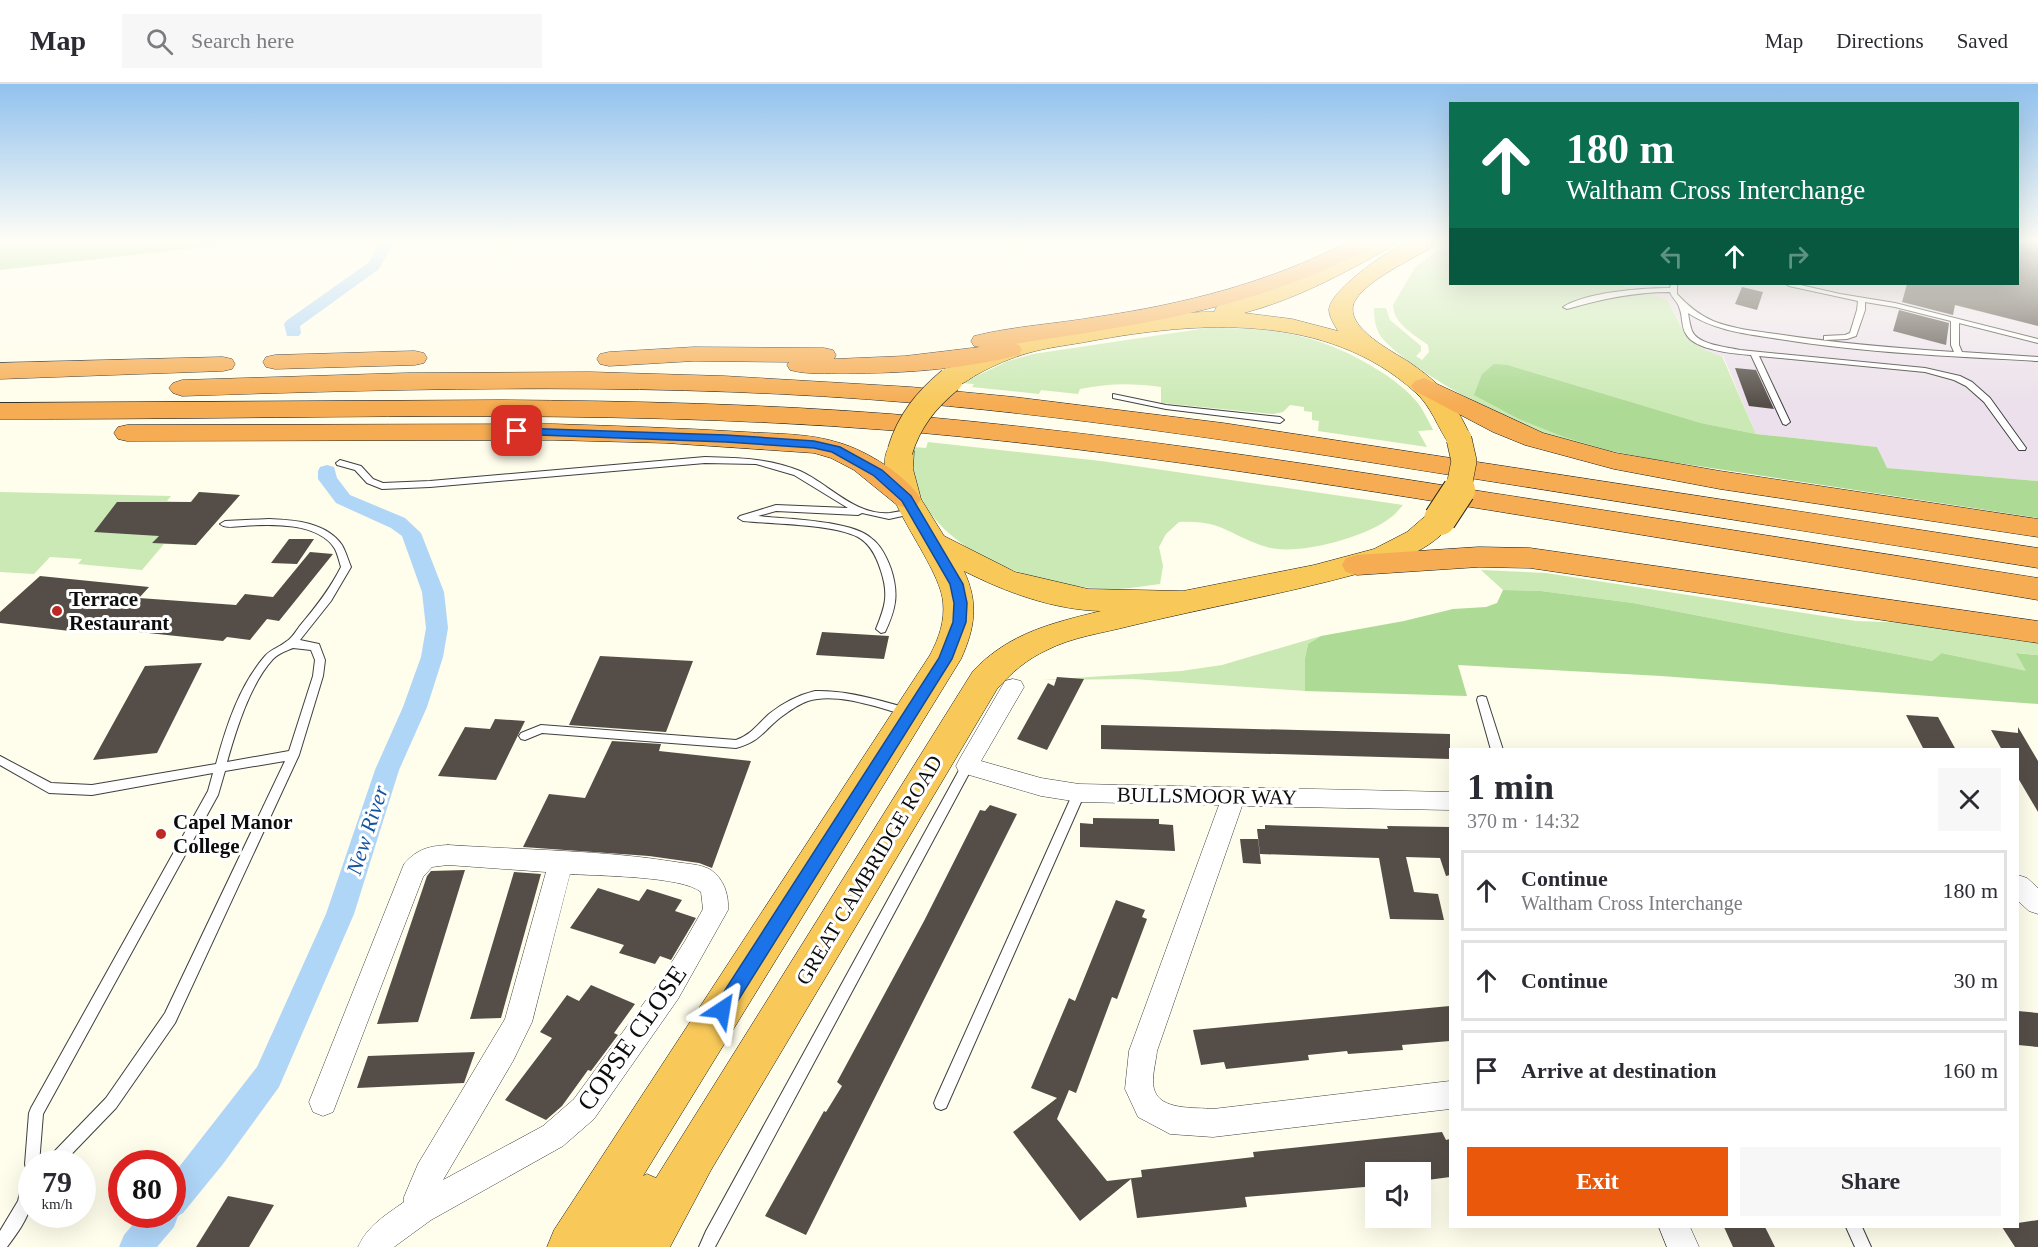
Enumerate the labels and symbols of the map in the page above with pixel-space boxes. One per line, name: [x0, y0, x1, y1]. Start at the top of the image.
pin: [491, 405, 542, 456]
place label: Terrace Restaurant: [69, 587, 169, 635]
marker: Terrace Restaurant: [50, 604, 64, 618]
street label: GREAT CAMBRIDGE ROAD: [791, 751, 947, 989]
water label: New River: [341, 782, 393, 879]
street label: BULLSMOOR WAY: [1117, 782, 1297, 810]
place label: Capel Manor College: [173, 810, 293, 858]
marker: Capel Manor College: [154, 827, 168, 841]
street label: COPSE CLOSE: [571, 960, 693, 1116]
position arrow: [690, 978, 754, 1042]
speed limit sign: 80: [108, 1150, 186, 1228]

